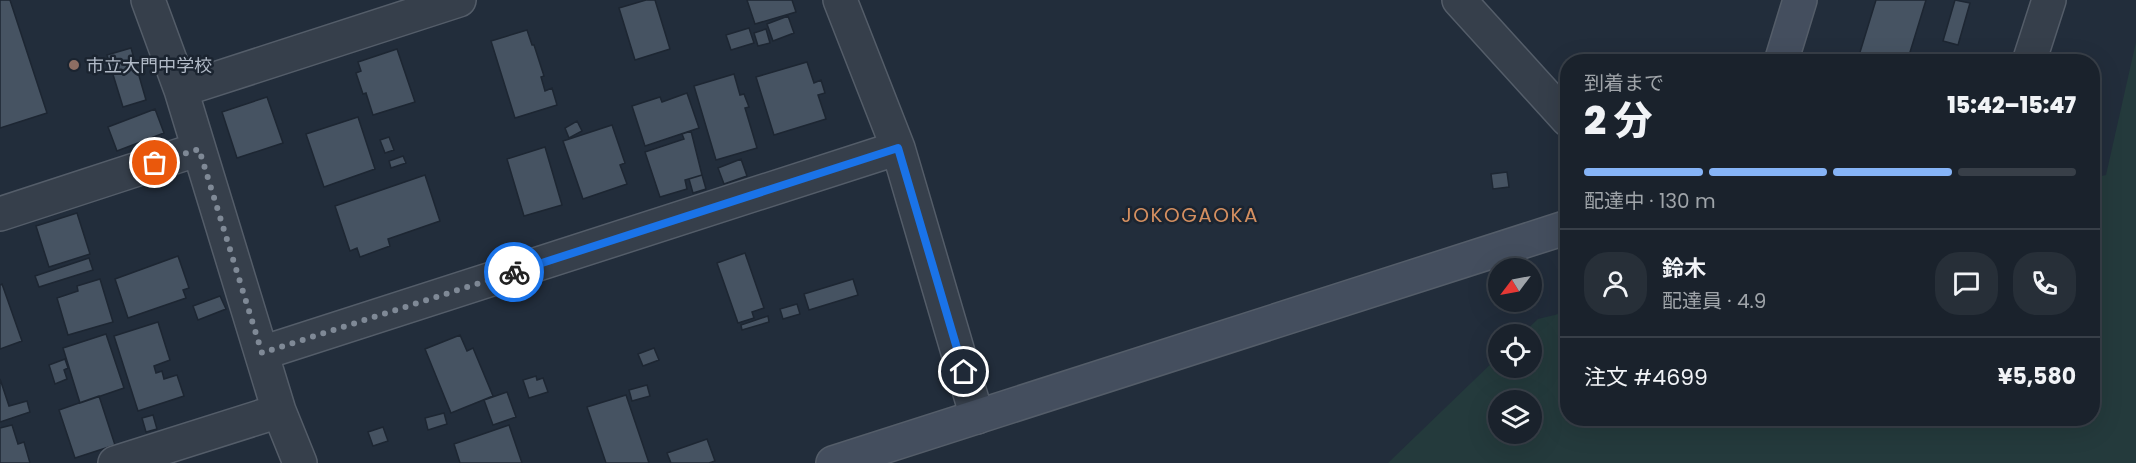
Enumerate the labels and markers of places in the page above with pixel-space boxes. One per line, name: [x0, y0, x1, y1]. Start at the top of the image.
place label: 市立大門中学校: [86, 53, 212, 78]
marker: 市立大門中学校: [67, 58, 81, 72]
pin: [129, 137, 180, 188]
pin: [938, 346, 989, 397]

